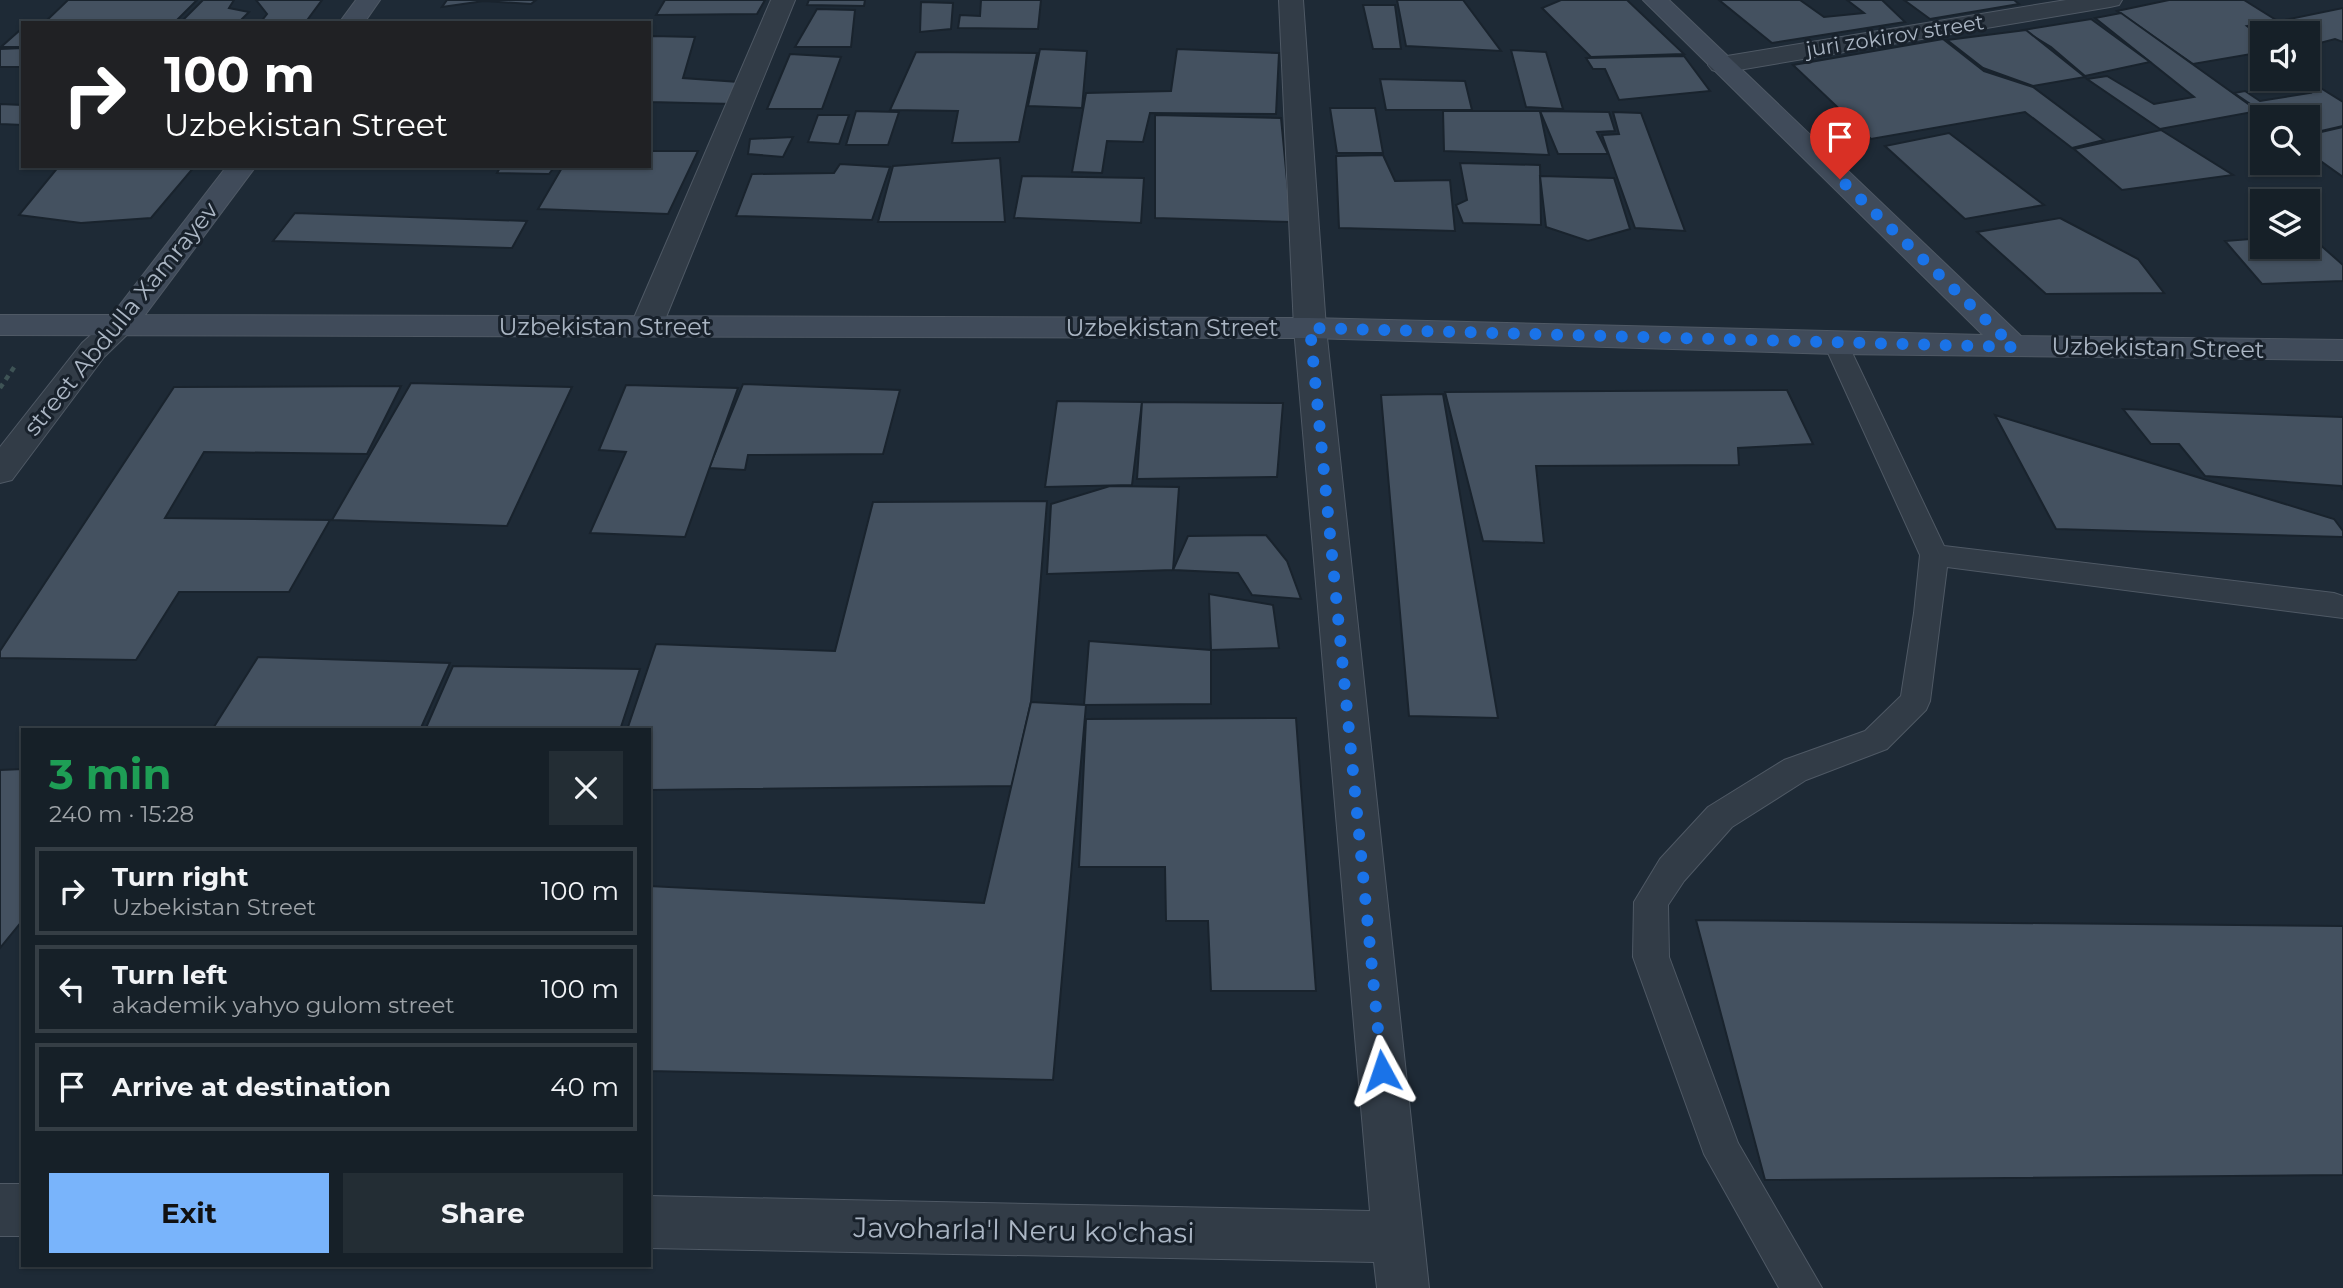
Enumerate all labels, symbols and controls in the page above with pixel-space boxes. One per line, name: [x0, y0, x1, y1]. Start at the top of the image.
street label: juri zokirov street: [1802, 9, 1986, 62]
map controls: [2250, 21, 2320, 259]
button: sound: [2250, 21, 2320, 91]
text: 100 m: [164, 45, 315, 104]
icon: right: [49, 49, 140, 140]
text: Uzbekistan Street: [164, 105, 448, 144]
button: search: [2250, 105, 2320, 175]
pin: [1810, 107, 1870, 179]
icon: arrive: [1821, 118, 1859, 156]
button: layers: [2250, 189, 2320, 259]
street label: street Abdulla Xamrayev: [17, 196, 224, 441]
street label: Uzbekistan Street: [498, 312, 712, 341]
street label: Uzbekistan Street: [1065, 313, 1279, 342]
street label: Uzbekistan Street: [2051, 331, 2265, 364]
text: 3 min: [49, 748, 171, 800]
button: close: [549, 751, 623, 825]
text: 240 m · 15:28: [49, 800, 194, 828]
text: Turn right: [112, 861, 248, 893]
icon: right: [53, 872, 91, 910]
text: 100 m: [541, 875, 619, 907]
text: Uzbekistan Street: [112, 893, 316, 921]
text: Turn left: [112, 959, 228, 991]
icon: left: [53, 970, 91, 1008]
text: 100 m: [541, 973, 619, 1005]
text: akademik yahyo gulom street: [112, 991, 455, 1019]
position arrow: [1345, 1034, 1419, 1108]
icon: arrive: [53, 1068, 91, 1106]
text: Arrive at destination: [112, 1071, 391, 1103]
text: 40 m: [550, 1071, 619, 1103]
button: Exit: [49, 1173, 329, 1253]
button: Share: [343, 1173, 623, 1253]
street label: Javoharla'l Neru ko'chasi: [852, 1210, 1195, 1250]

